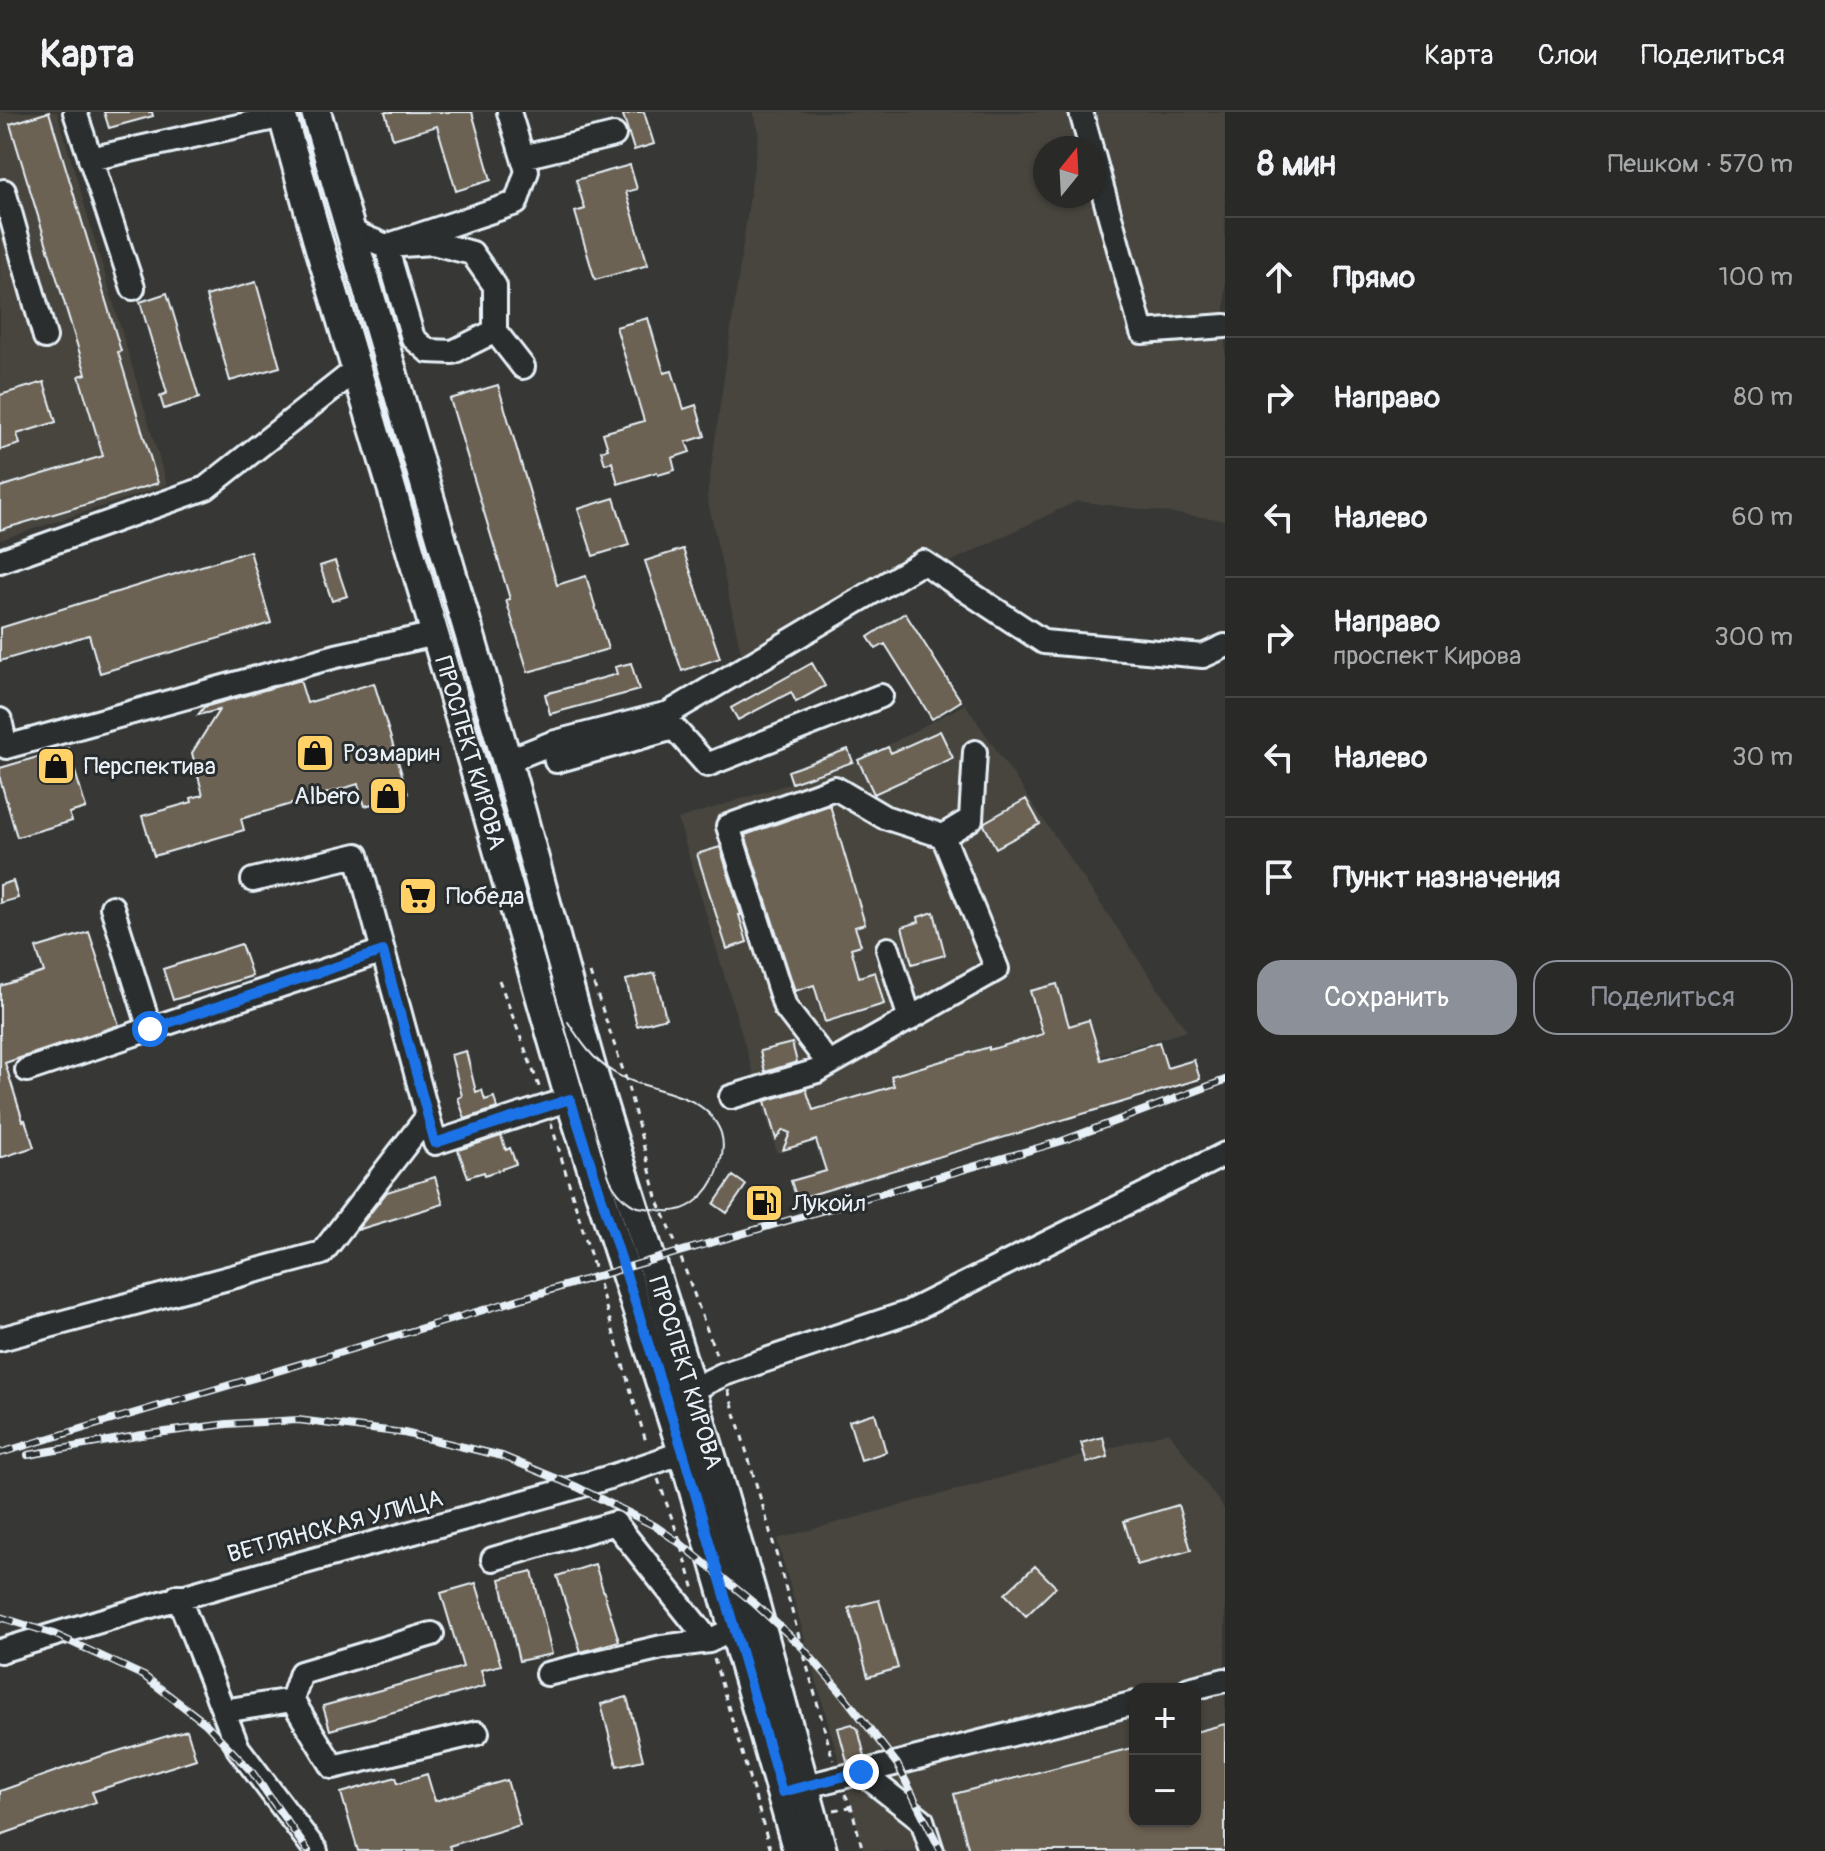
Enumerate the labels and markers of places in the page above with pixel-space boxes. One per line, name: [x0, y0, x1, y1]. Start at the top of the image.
shop icon: Розмарин: [294, 732, 336, 774]
place label: Розмарин: [343, 739, 440, 768]
shop icon: Перспектива: [35, 745, 77, 787]
place label: Перспектива: [84, 752, 216, 781]
shop icon: Albero: [367, 775, 409, 817]
place label: Albero: [294, 782, 360, 811]
supermarket icon: Победа: [397, 875, 439, 917]
place label: Победа: [446, 882, 524, 911]
fuel station icon: Лукойл: [743, 1182, 785, 1224]
place label: Лукойл: [791, 1189, 866, 1218]

